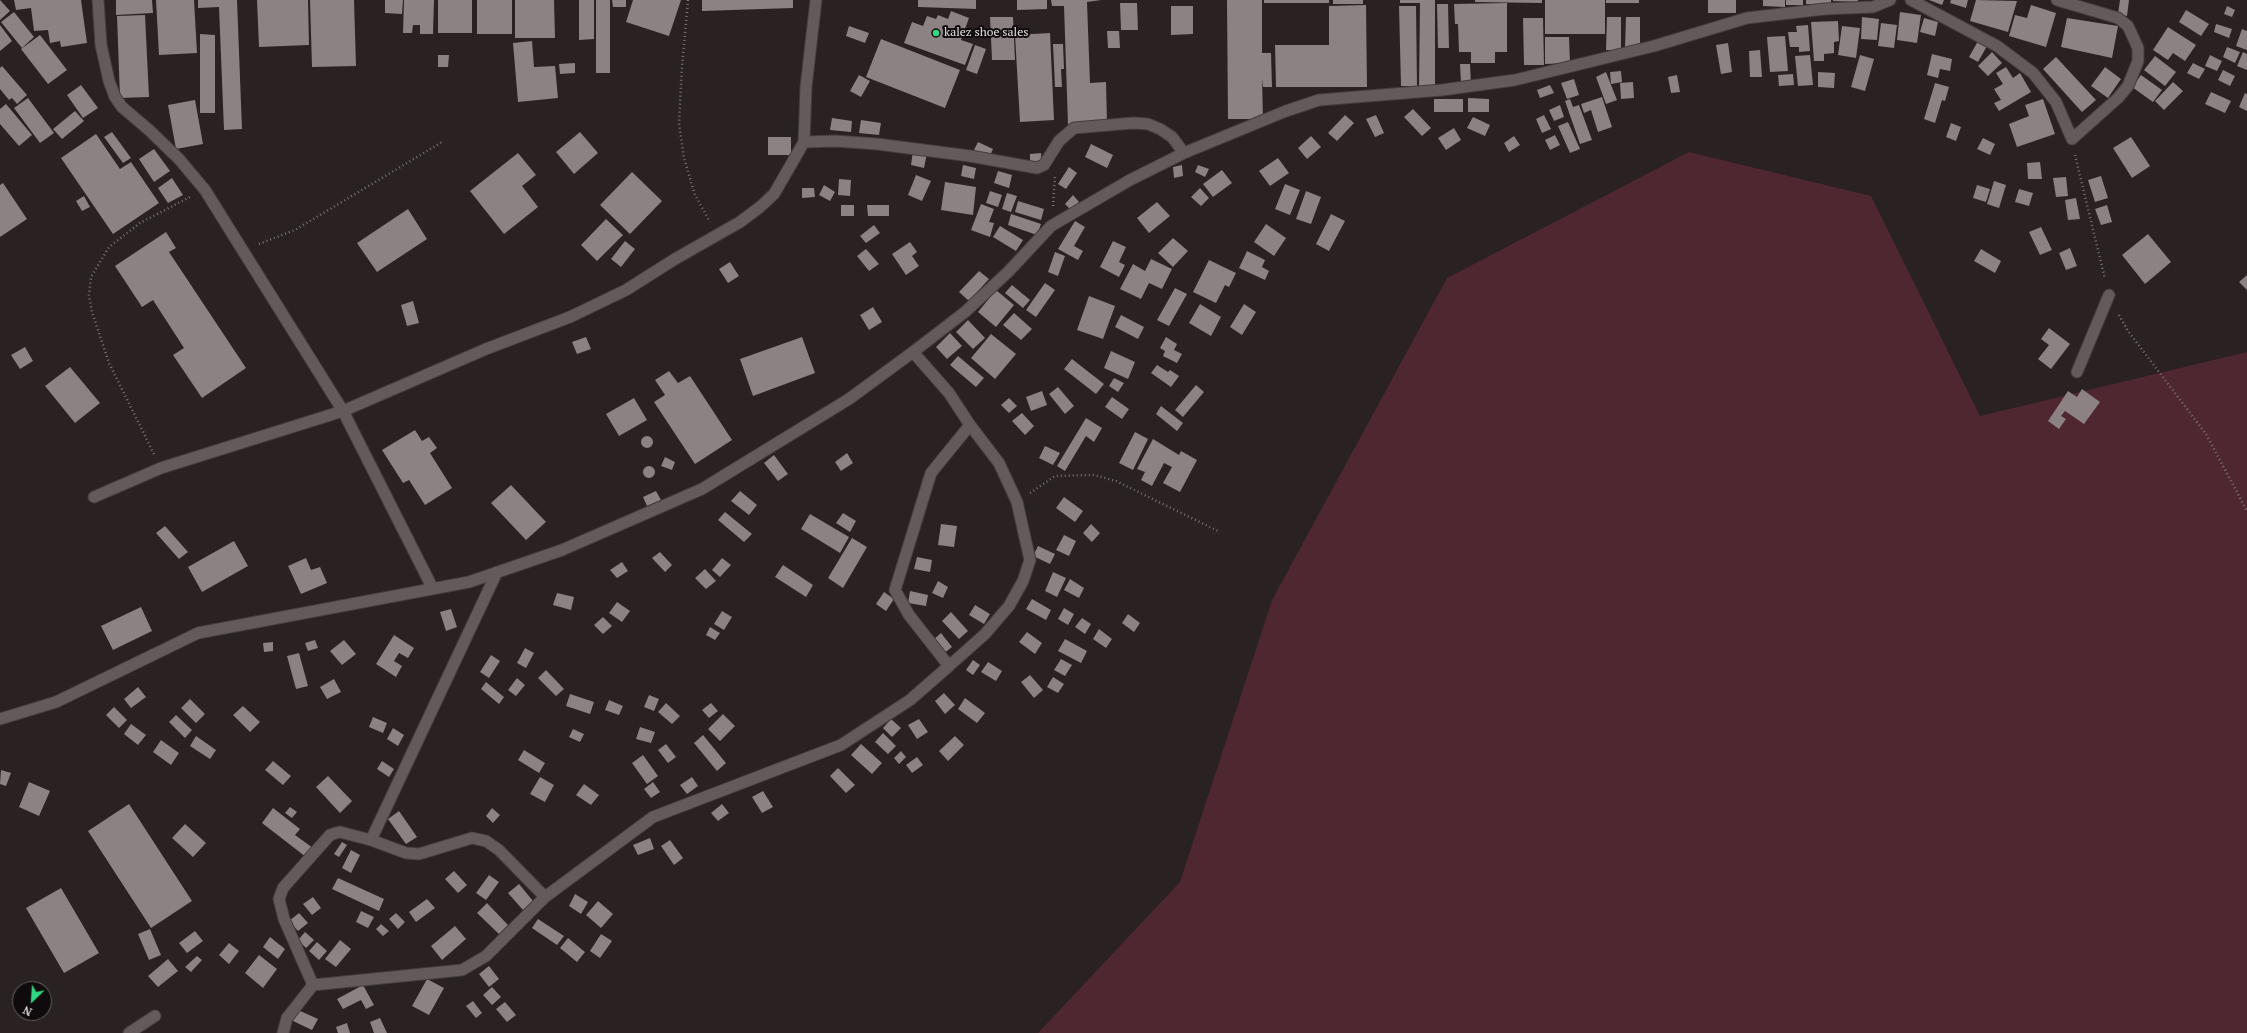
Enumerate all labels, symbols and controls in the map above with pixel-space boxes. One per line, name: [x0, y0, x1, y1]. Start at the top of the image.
place label: kalez shoe sales: [944, 26, 1028, 40]
marker: kalez shoe sales: [931, 28, 941, 38]
north arrow: [12, 981, 52, 1021]
text: N: [21, 1003, 34, 1019]

